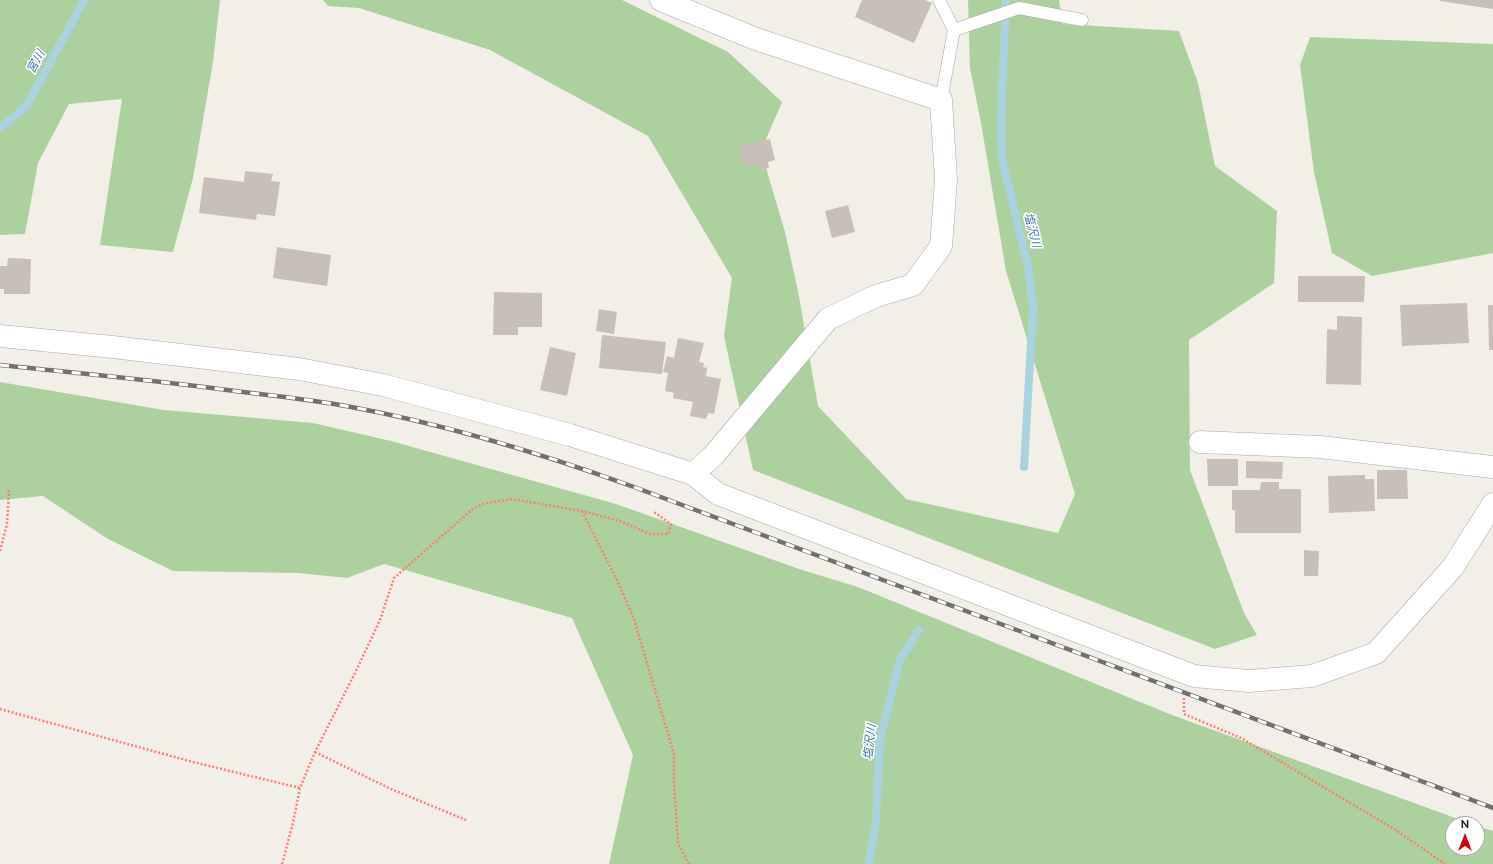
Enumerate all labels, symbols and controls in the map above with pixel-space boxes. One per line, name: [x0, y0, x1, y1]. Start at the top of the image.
water label: 宮川: [24, 48, 48, 76]
water label: 塩沢川: [1021, 211, 1043, 249]
water label: 塩沢川: [861, 723, 879, 761]
north arrow: [1445, 816, 1485, 856]
text: N: [1461, 818, 1469, 831]

